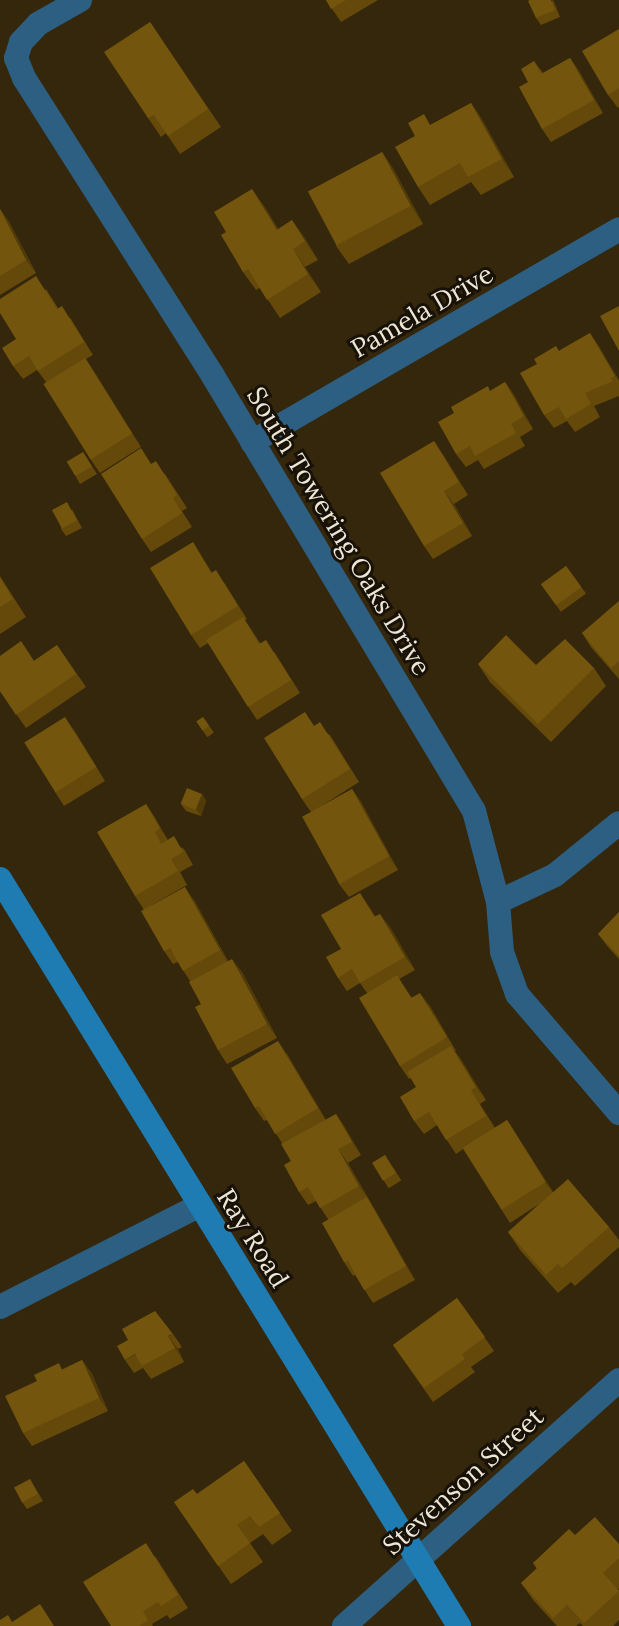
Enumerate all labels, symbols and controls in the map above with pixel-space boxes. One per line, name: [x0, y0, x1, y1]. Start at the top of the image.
street label: Pamela Drive: [345, 258, 499, 364]
street label: South Towering Oaks Drive: [241, 381, 437, 681]
street label: Ray Road: [211, 1183, 295, 1293]
street label: Stevenson Street: [376, 1401, 550, 1561]

